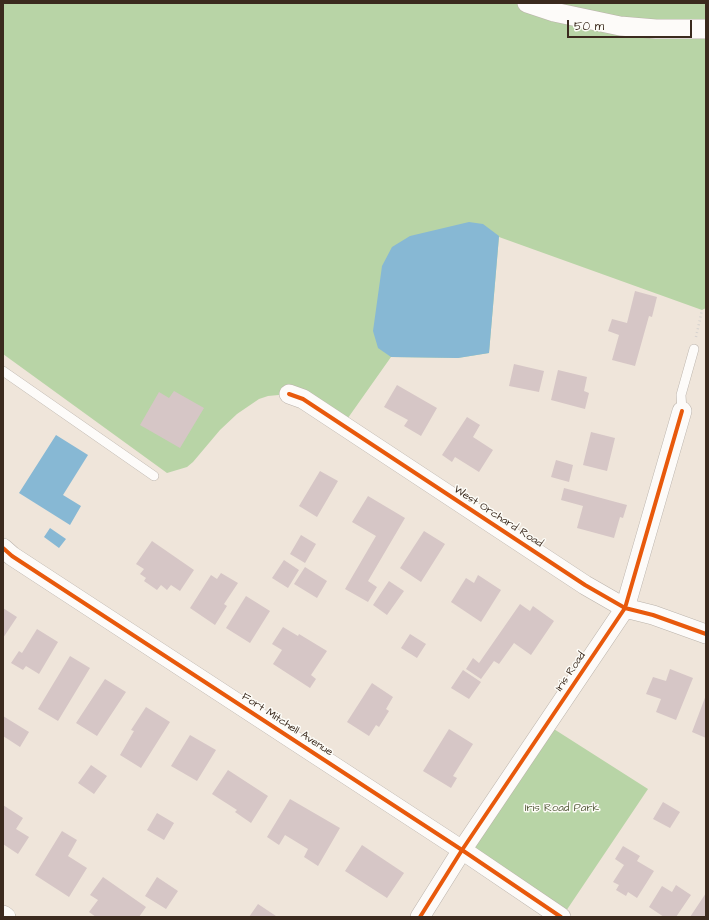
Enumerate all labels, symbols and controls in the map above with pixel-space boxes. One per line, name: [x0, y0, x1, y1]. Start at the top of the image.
scale bar: [569, 12, 694, 38]
text: 50 m: [574, 18, 604, 35]
street label: West Orchard Road: [451, 483, 545, 551]
street label: Iris Road: [553, 650, 589, 694]
street label: Fort Mitchell Avenue: [239, 691, 335, 759]
park label: Iris Road Park: [525, 802, 599, 816]

